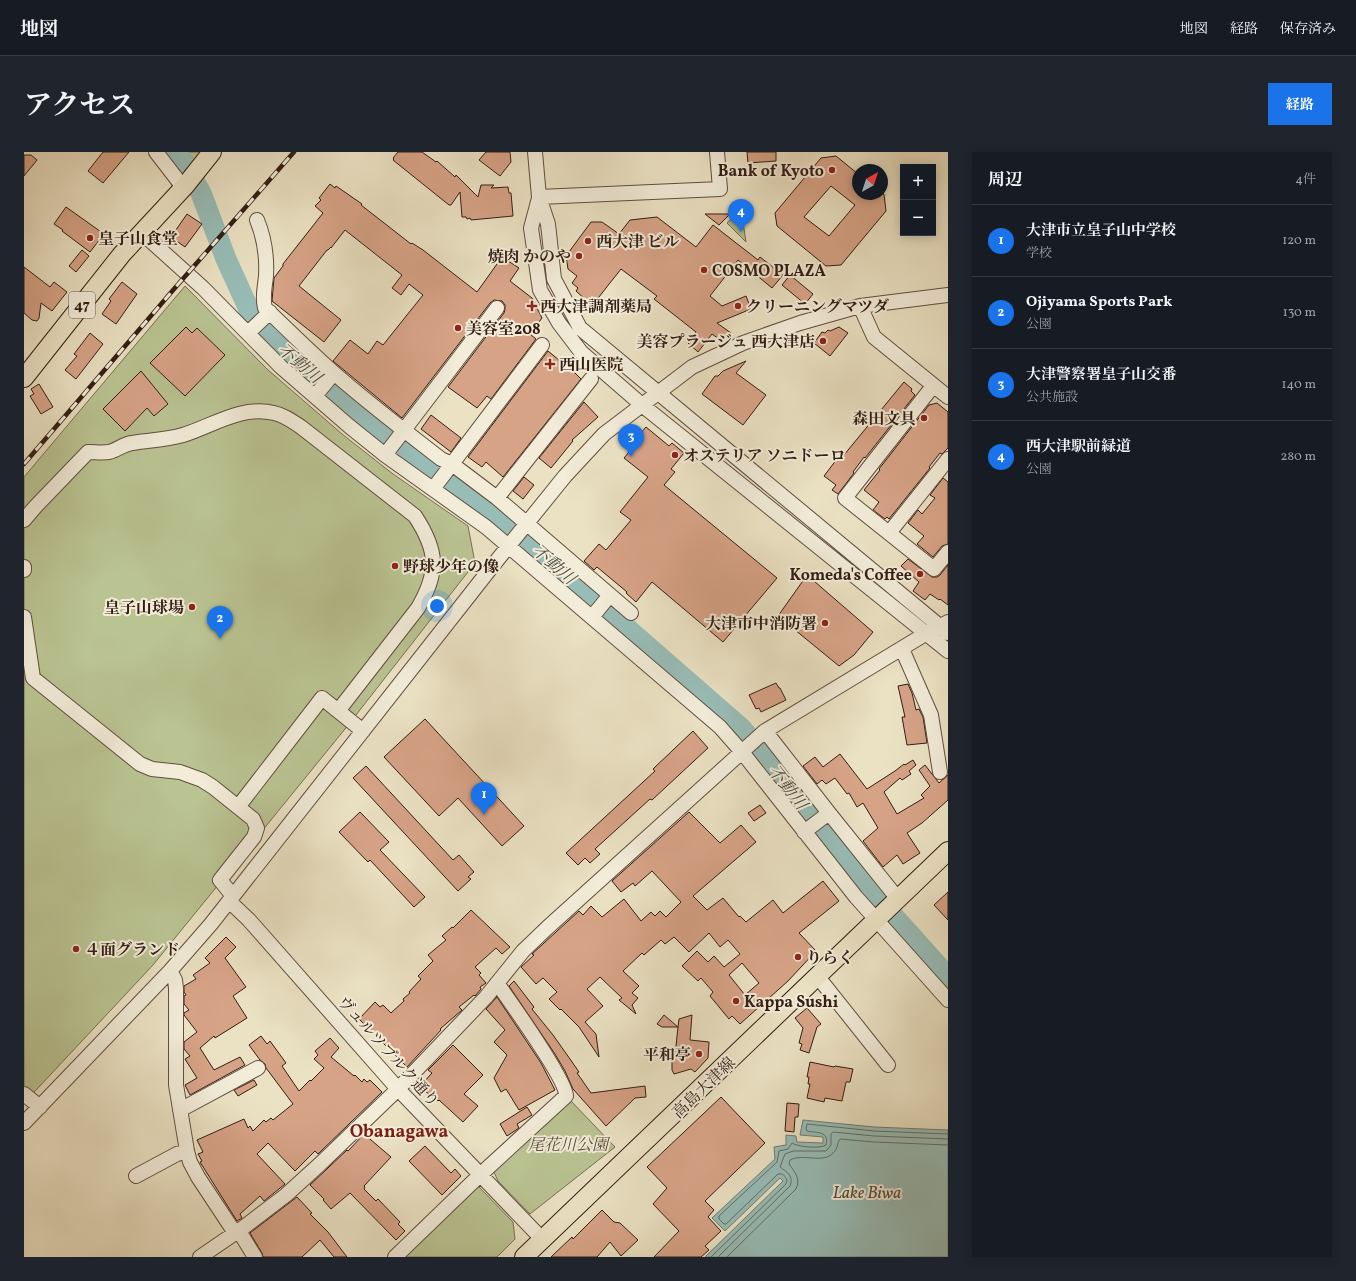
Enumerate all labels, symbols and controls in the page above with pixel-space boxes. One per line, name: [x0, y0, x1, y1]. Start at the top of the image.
text: 地図: [20, 17, 58, 43]
text: 地図: [1180, 20, 1208, 39]
text: 経路: [1230, 20, 1258, 39]
text: 保存済み: [1280, 20, 1336, 39]
button: 経路: [1268, 83, 1332, 125]
text: アクセス: [24, 87, 135, 126]
place label: Bank of Kyoto: [718, 161, 824, 183]
north arrow: [852, 164, 888, 200]
map controls: [900, 164, 936, 236]
button: +: [900, 164, 936, 200]
marker: Bank of Kyoto: [827, 165, 837, 175]
text: 周辺: [988, 169, 1022, 192]
text: 4件: [1295, 171, 1316, 189]
pin: 4: [728, 199, 754, 232]
button: −: [900, 200, 936, 236]
text: 大津市立皇子山中学校: [1026, 221, 1176, 242]
place label: 皇子山食堂: [98, 229, 178, 251]
place label: 西大津 ビル: [596, 232, 679, 254]
text: 1: [998, 232, 1004, 250]
text: 120 m: [1282, 232, 1316, 250]
marker: 皇子山食堂: [85, 233, 95, 243]
marker: 西大津 ビル: [583, 236, 593, 246]
text: 学校: [1026, 245, 1052, 263]
place label: 焼肉 かのや: [488, 247, 571, 269]
marker: 焼肉 かのや: [574, 251, 584, 261]
place label: COSMO PLAZA: [712, 261, 826, 283]
marker: COSMO PLAZA: [699, 265, 709, 275]
road number: 47: [69, 292, 95, 318]
text: Ojiyama Sports Park: [1026, 292, 1172, 313]
place label: 西大津調剤薬局: [540, 297, 652, 319]
place label: クリーニングマツダ: [746, 297, 889, 319]
marker: 西大津調剤薬局: [527, 301, 537, 311]
marker: クリーニングマツダ: [733, 301, 743, 311]
text: 2: [998, 304, 1004, 322]
text: 130 m: [1283, 304, 1316, 322]
text: 公園: [1026, 316, 1052, 334]
place label: 美容室208: [466, 319, 541, 341]
marker: 美容室208: [453, 323, 463, 333]
place label: 美容プラージュ 西大津店: [636, 332, 815, 354]
marker: 美容プラージュ 西大津店: [818, 336, 828, 346]
water label: 不動川: [272, 339, 327, 391]
place label: 西山医院: [559, 355, 623, 377]
marker: 西山医院: [544, 358, 556, 370]
text: 大津警察署皇子山交番: [1026, 365, 1176, 386]
text: 3: [998, 376, 1004, 394]
text: 140 m: [1282, 376, 1316, 394]
text: 公共施設: [1026, 389, 1078, 407]
place label: 森田文具: [852, 409, 916, 431]
marker: 森田文具: [919, 413, 929, 423]
pin: 3: [618, 424, 644, 457]
text: 西大津駅前緑道: [1026, 437, 1131, 458]
place label: オステリア ソニドーロ: [683, 446, 845, 468]
text: 4: [997, 448, 1005, 466]
text: 280 m: [1280, 448, 1316, 466]
marker: オステリア ソニドーロ: [670, 450, 680, 460]
text: 公園: [1026, 461, 1052, 479]
water label: 不動川: [526, 540, 581, 592]
place label: 野球少年の像: [403, 557, 499, 579]
marker: 野球少年の像: [390, 561, 400, 571]
place label: Komeda's Coffee: [790, 565, 912, 587]
marker: Komeda's Coffee: [915, 569, 925, 579]
your location: [427, 596, 447, 616]
place label: 皇子山球場: [104, 598, 184, 620]
marker: 皇子山球場: [187, 602, 197, 612]
pin: 2: [207, 606, 233, 639]
place label: 大津市中消防署: [705, 614, 817, 636]
marker: 大津市中消防署: [820, 618, 830, 628]
water label: 不動川: [762, 761, 813, 817]
pin: 1: [471, 782, 497, 815]
place label: ４面グランド: [84, 940, 180, 962]
marker: ４面グランド: [71, 944, 81, 954]
place label: りらく: [806, 948, 854, 970]
marker: りらく: [793, 952, 803, 962]
street label: ヴュルツブルク通り: [332, 992, 443, 1113]
place label: Kappa Sushi: [744, 992, 839, 1014]
marker: Kappa Sushi: [731, 996, 741, 1006]
place label: 平和亭: [643, 1045, 691, 1067]
marker: 平和亭: [694, 1049, 704, 1059]
street label: 高島大津線: [668, 1053, 741, 1124]
district label: Obanagawa: [350, 1120, 449, 1145]
park label: 尾花川公園: [528, 1135, 611, 1157]
water label: Lake Biwa: [833, 1182, 901, 1205]

